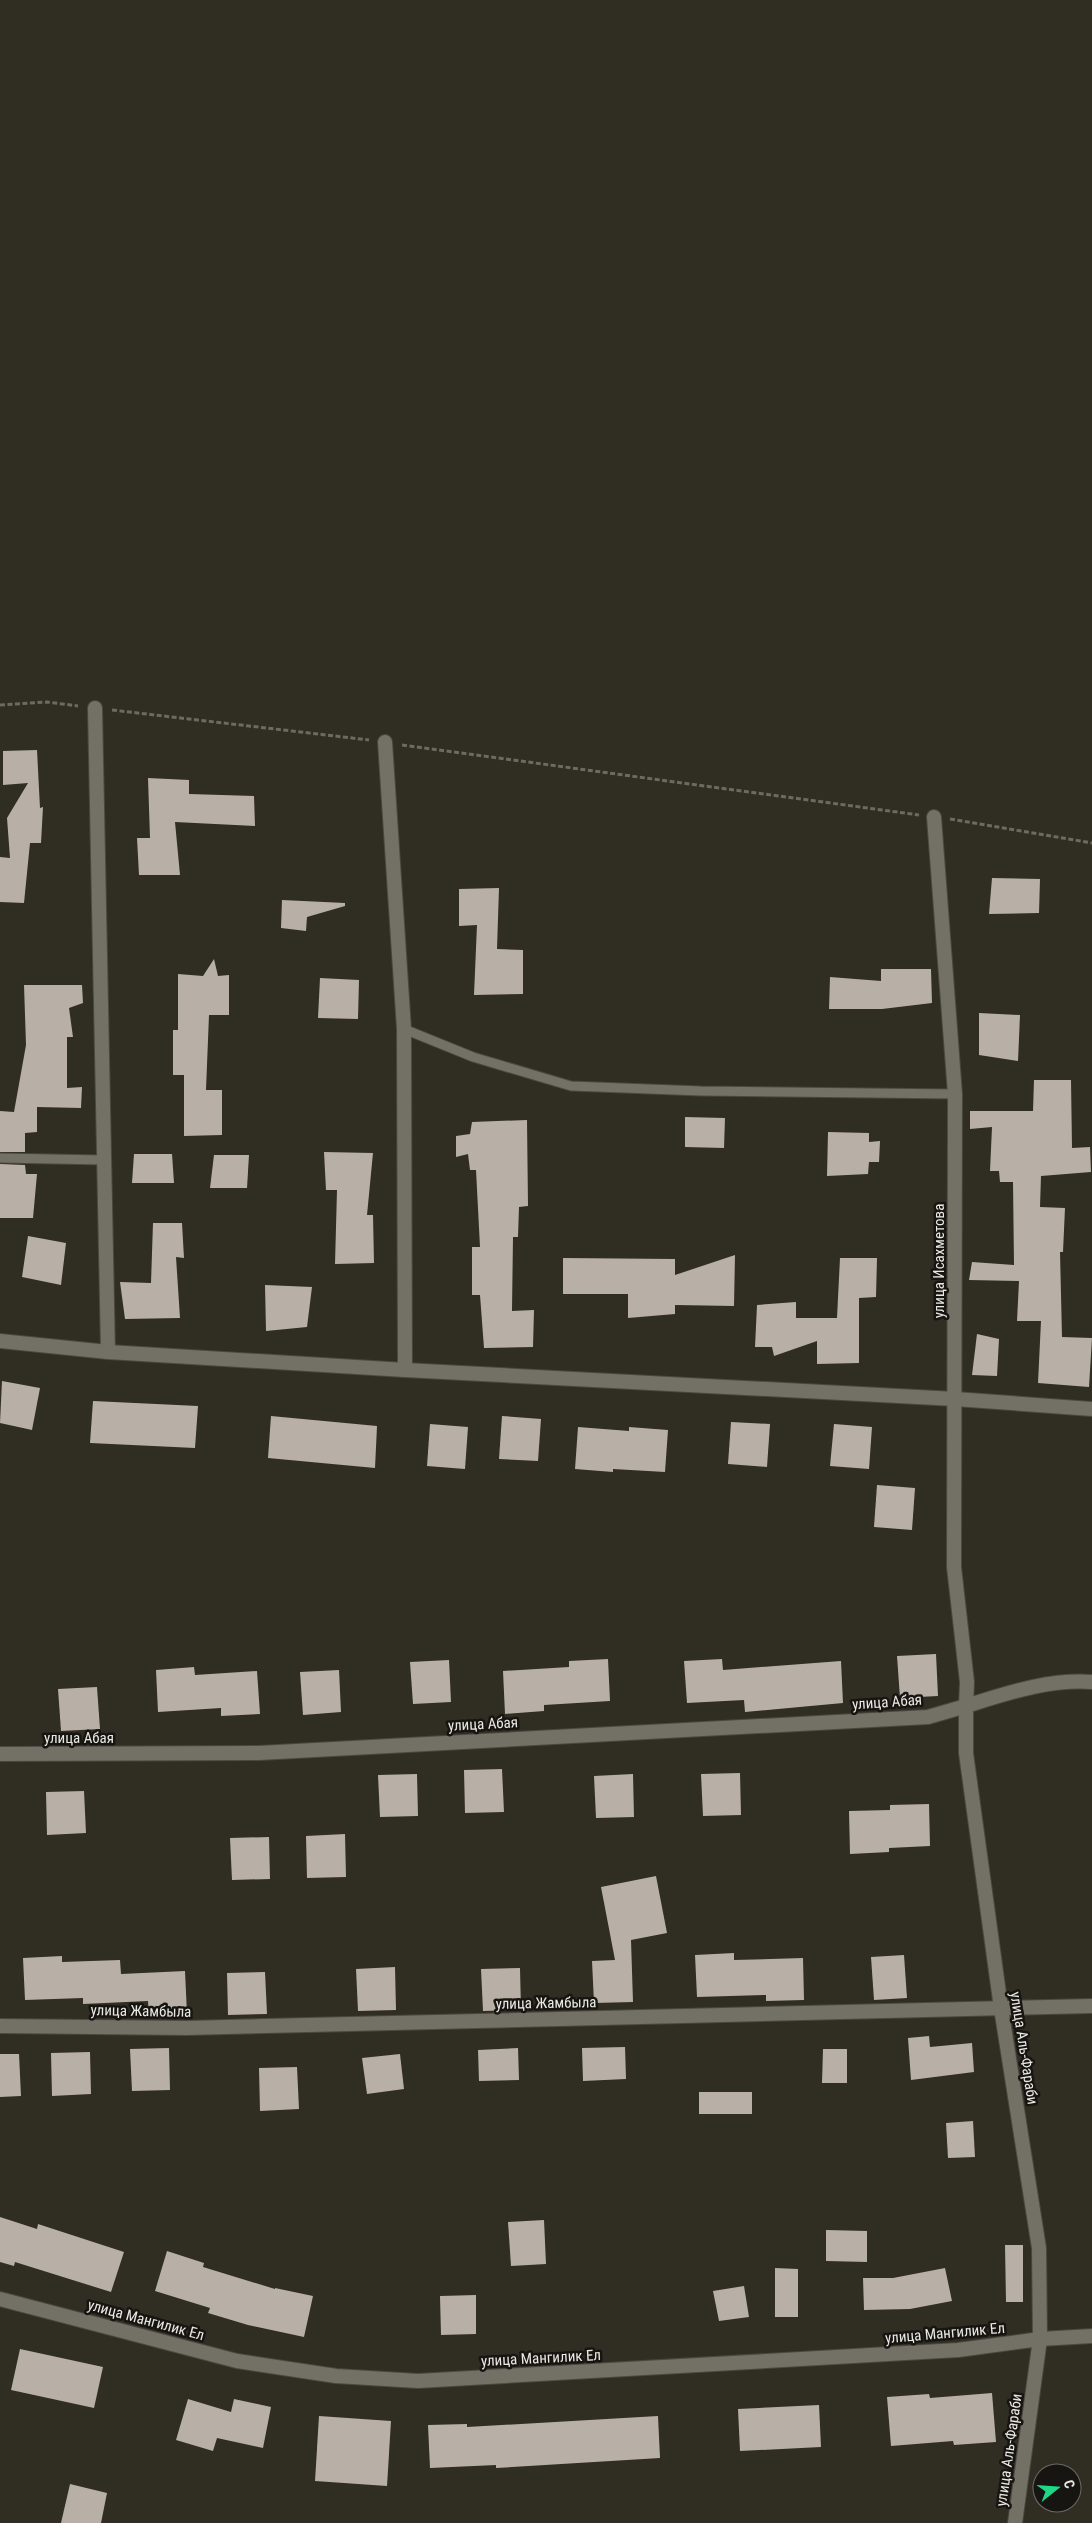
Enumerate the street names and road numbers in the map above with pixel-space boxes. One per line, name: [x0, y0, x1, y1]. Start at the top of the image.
street label: улица Исахметова: [930, 1204, 948, 1318]
street label: улица Абая: [851, 1691, 923, 1713]
street label: улица Абая: [448, 1713, 518, 1735]
street label: улица Абая: [44, 1729, 114, 1747]
street label: улица Аль-Фараби: [1006, 1990, 1042, 2106]
street label: улица Жамбыла: [495, 1993, 597, 2013]
street label: улица Жамбыла: [90, 2001, 192, 2021]
street label: улица Мангилик Ел: [86, 2296, 206, 2344]
street label: улица Мангилик Ел: [884, 2319, 1006, 2347]
street label: улица Мангилик Ел: [481, 2346, 601, 2370]
street label: улица Аль-Фараби: [992, 2392, 1026, 2508]

